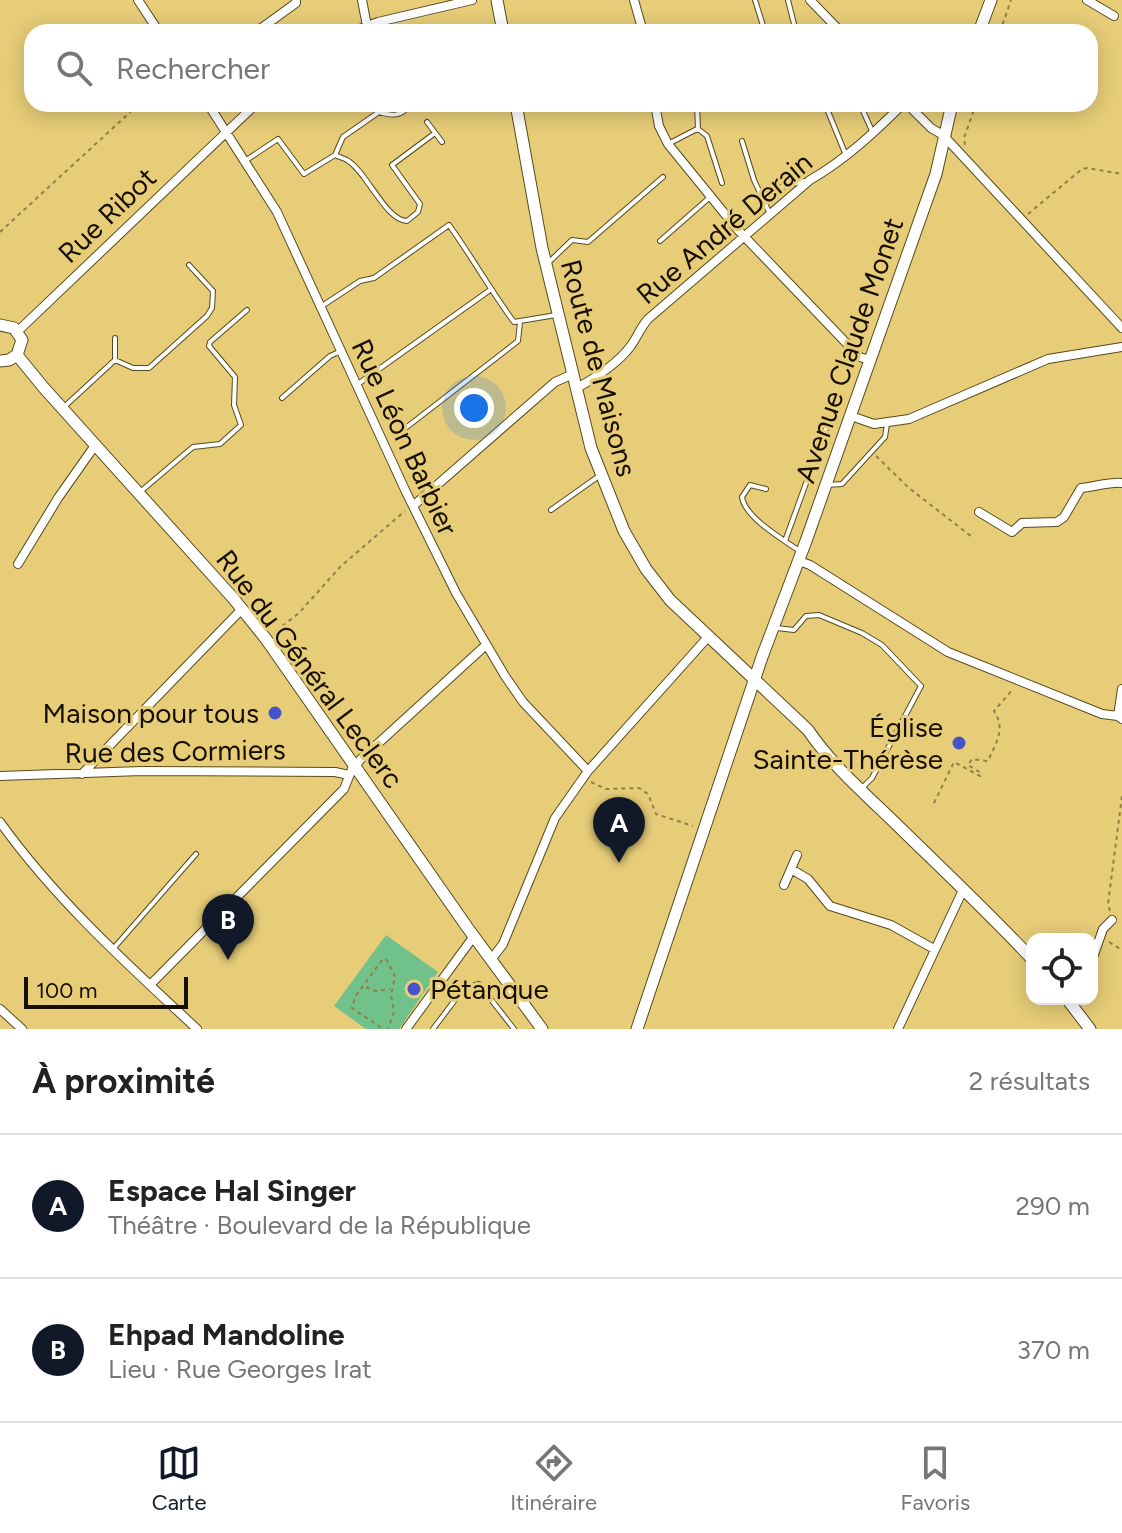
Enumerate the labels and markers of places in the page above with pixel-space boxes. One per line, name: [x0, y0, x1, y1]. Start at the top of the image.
place label: Maison pour tous: [42, 696, 259, 730]
marker: Maison pour tous: [266, 704, 284, 722]
place label: Église Sainte-Thérèse: [752, 710, 943, 776]
marker: Église Sainte-Thérèse: [950, 734, 968, 752]
pin: A: [593, 797, 645, 863]
pin: B: [202, 894, 254, 960]
place label: Pétanque: [430, 972, 549, 1006]
marker: Pétanque: [405, 980, 423, 998]

